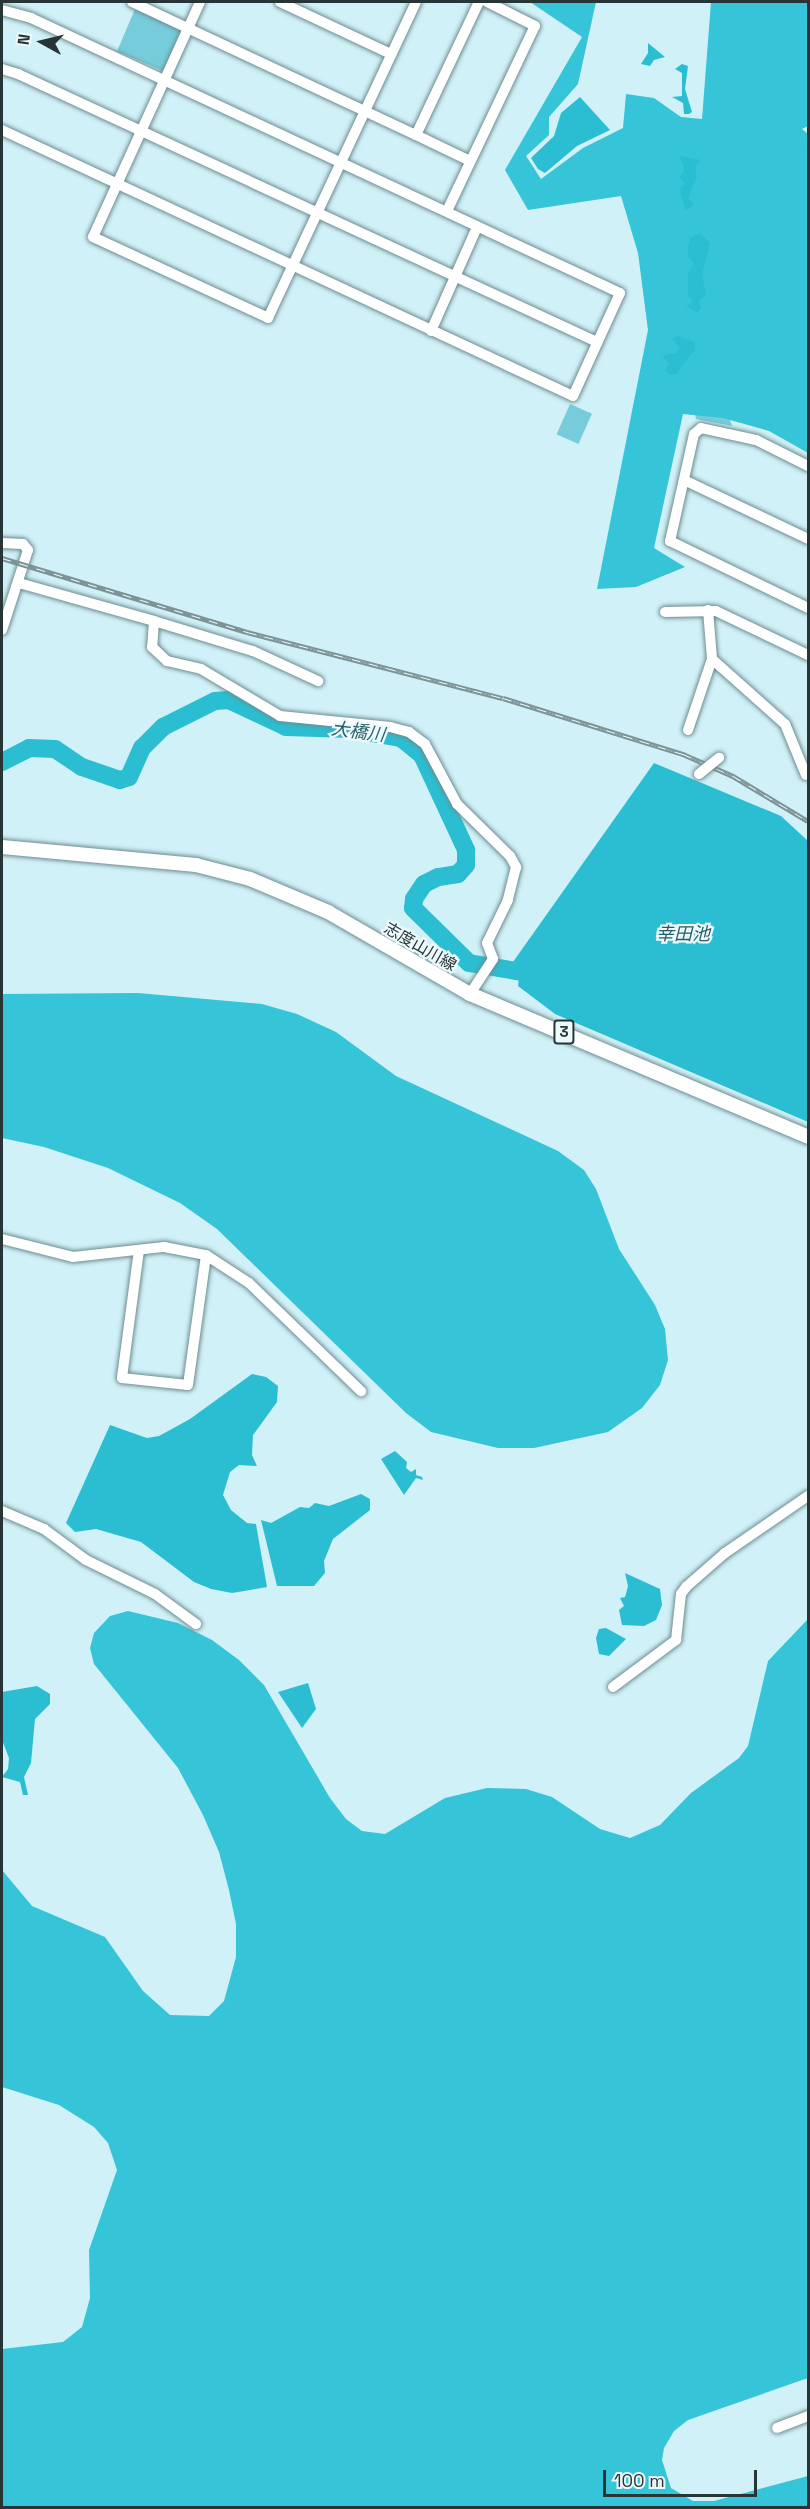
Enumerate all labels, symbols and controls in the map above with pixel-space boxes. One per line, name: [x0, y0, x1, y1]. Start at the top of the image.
north arrow: [12, 12, 72, 72]
text: N: [13, 33, 35, 46]
water label: 大橋川: [330, 718, 386, 746]
street label: 志度山川線: [381, 919, 459, 975]
water label: 幸田池: [656, 923, 710, 945]
road number: 3: [552, 1020, 576, 1044]
scale bar: [606, 2458, 760, 2496]
text: 100 m: [614, 2469, 665, 2492]

